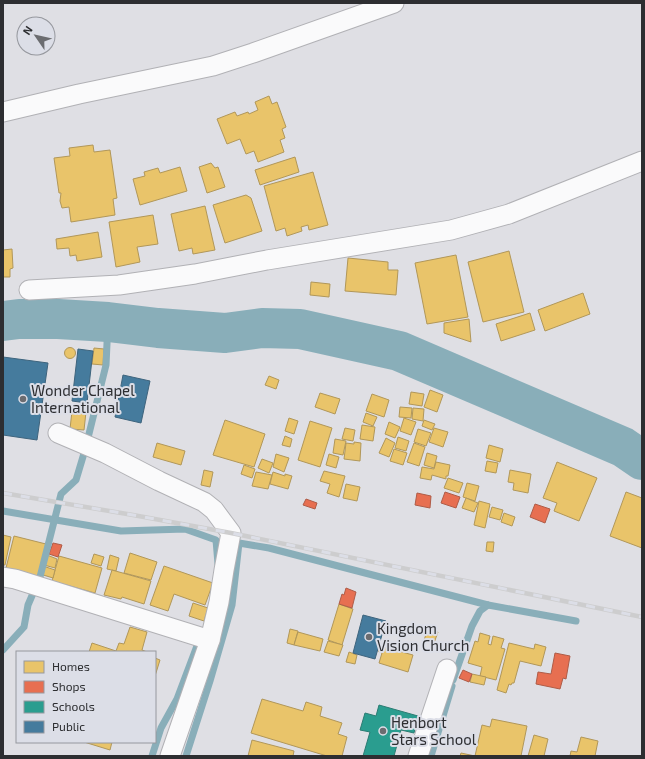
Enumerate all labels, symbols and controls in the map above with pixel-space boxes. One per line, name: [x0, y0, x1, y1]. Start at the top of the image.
north arrow: [16, 16, 56, 56]
text: N: [20, 23, 35, 37]
place label: Wonder Chapel International: [31, 381, 135, 416]
marker: Wonder Chapel International: [18, 394, 28, 404]
place label: Kingdom Vision Church: [377, 619, 469, 654]
marker: Kingdom Vision Church: [364, 632, 374, 642]
legend: [16, 651, 156, 743]
text: Homes: [52, 659, 90, 673]
text: Shops: [52, 679, 86, 693]
text: Schools: [52, 699, 95, 713]
place label: Henbort Stars School: [391, 713, 477, 748]
text: Public: [52, 719, 85, 733]
marker: Henbort Stars School: [378, 726, 388, 736]

